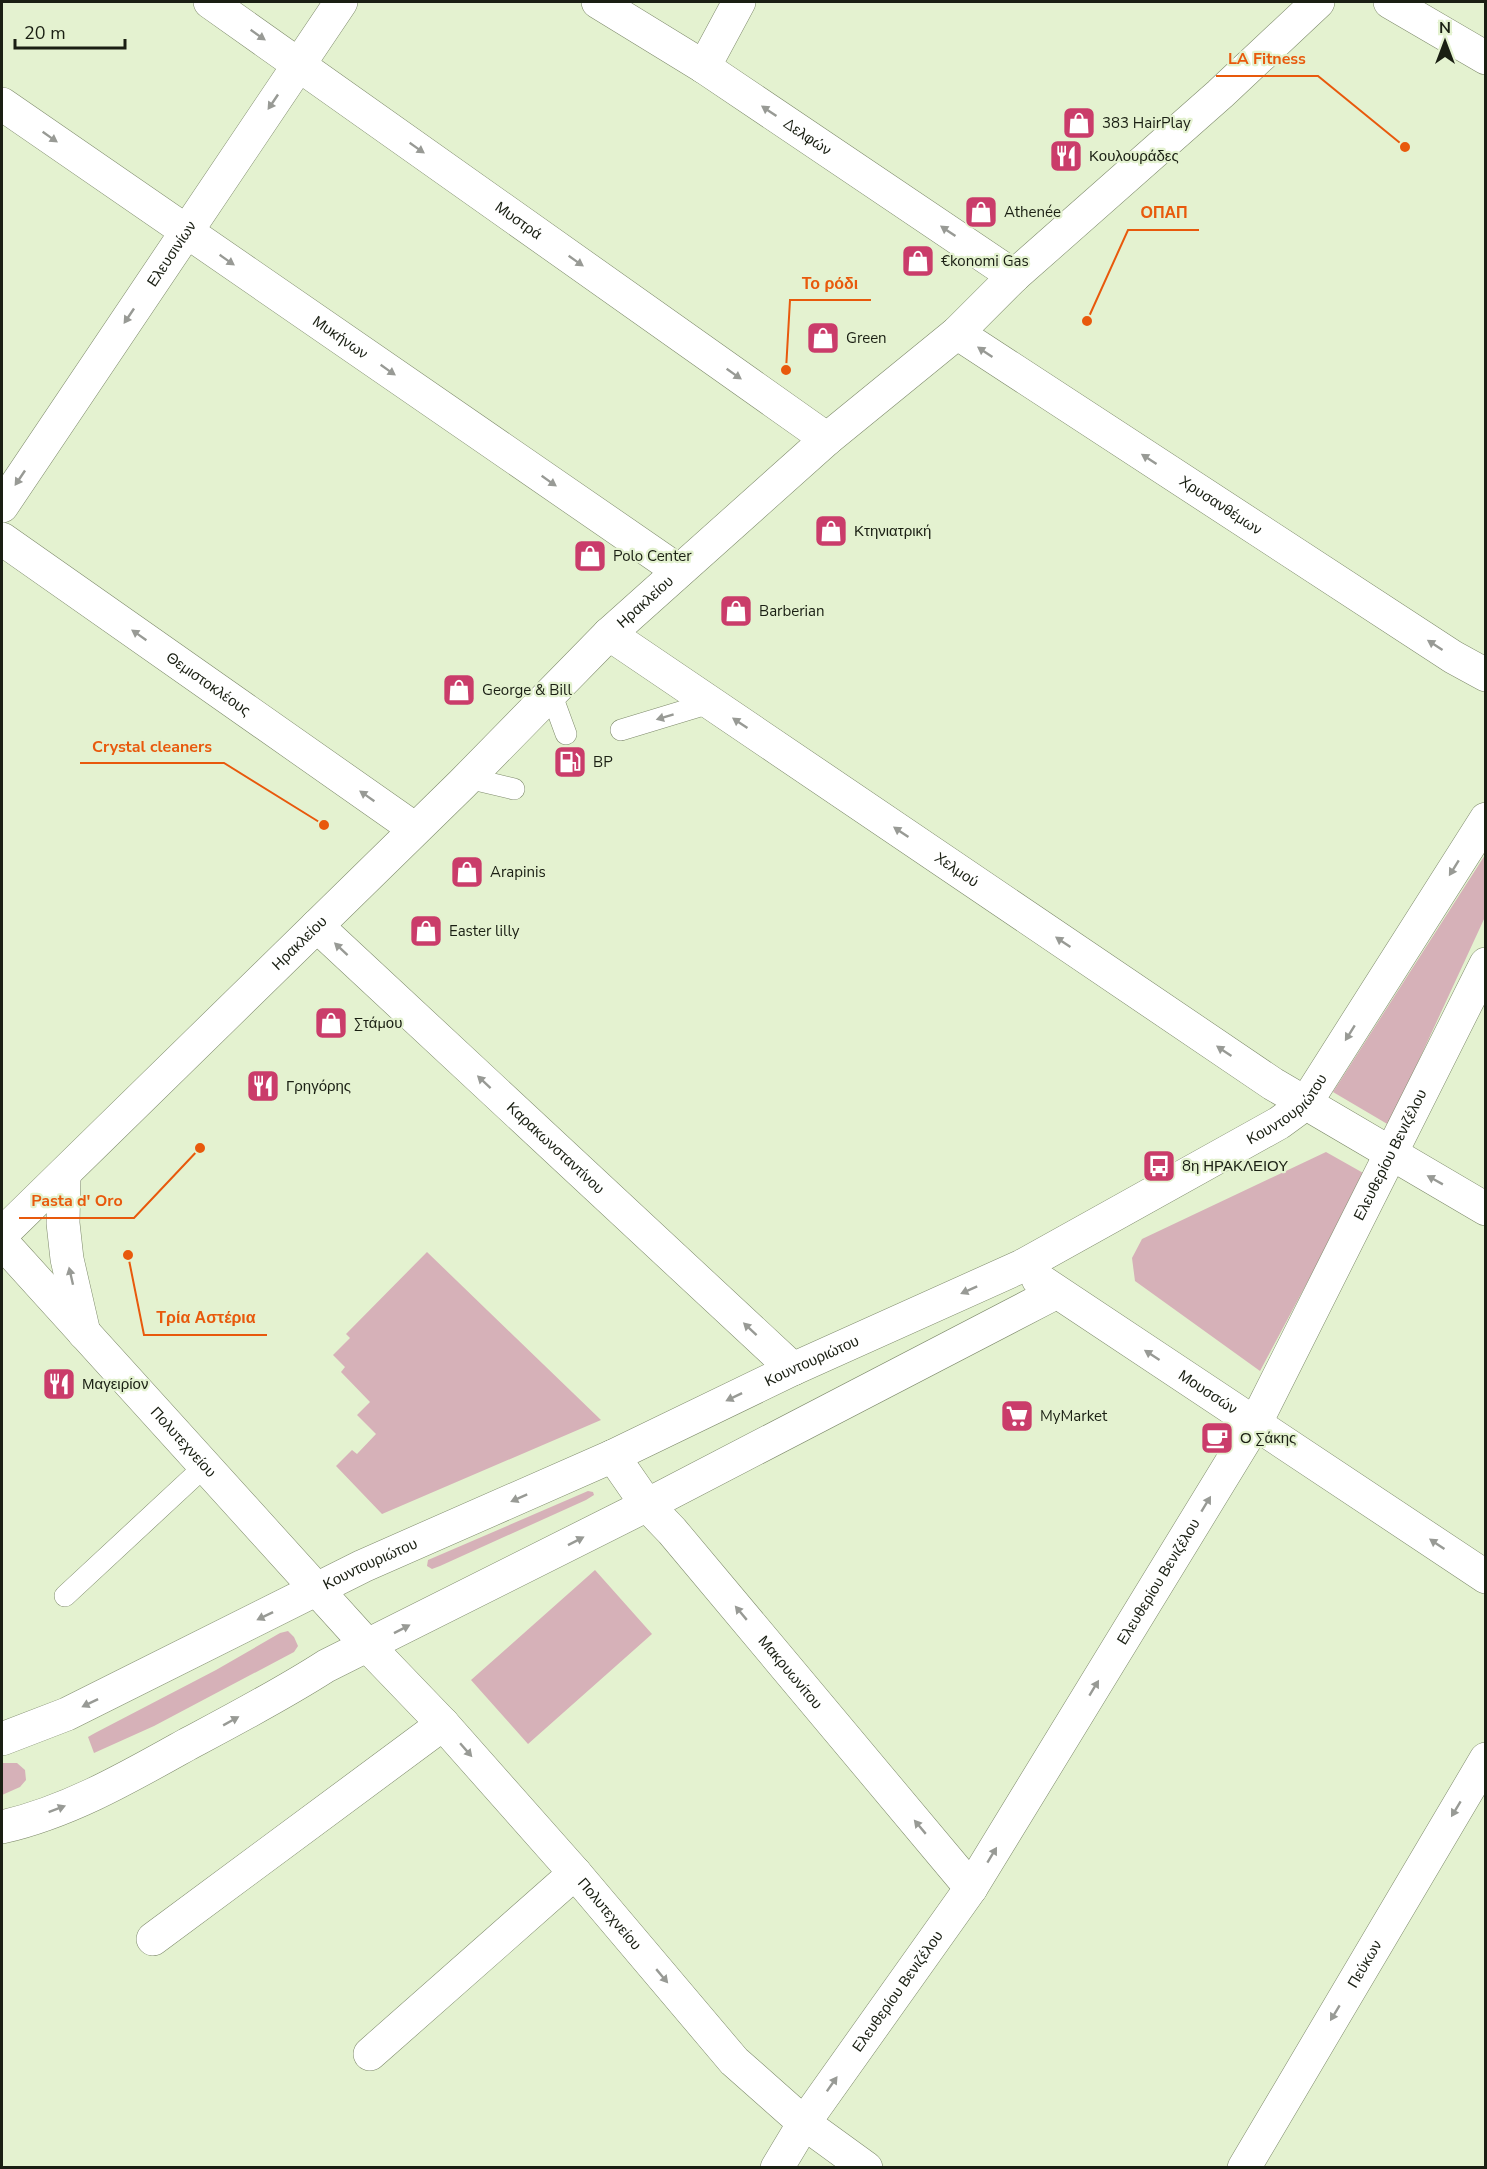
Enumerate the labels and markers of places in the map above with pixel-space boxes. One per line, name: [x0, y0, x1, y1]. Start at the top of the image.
callout: LA Fitness: [1216, 42, 1318, 76]
shop icon: 383 HairPlay: [1061, 105, 1097, 141]
place label: 383 HairPlay: [1102, 113, 1191, 133]
restaurant icon: Κουλουράδες: [1048, 138, 1084, 174]
place label: Κουλουράδες: [1089, 146, 1179, 166]
shop icon: Athenée: [963, 194, 999, 230]
callout: ΟΠΑΠ: [1128, 196, 1199, 230]
place label: Athenée: [1004, 202, 1061, 222]
shop icon: €konomi Gas: [900, 243, 936, 279]
place label: €konomi Gas: [941, 251, 1029, 271]
callout: Το ρόδι: [790, 266, 871, 300]
shop icon: Green: [805, 320, 841, 356]
place label: Green: [846, 328, 887, 348]
shop icon: Κτηνιατρική: [813, 513, 849, 549]
place label: Κτηνιατρική: [854, 521, 931, 541]
shop icon: Polo Center: [572, 538, 608, 574]
place label: Polo Center: [613, 546, 692, 566]
shop icon: Barberian: [718, 593, 754, 629]
place label: Barberian: [759, 601, 825, 621]
shop icon: George & Bill: [441, 672, 477, 708]
place label: George & Bill: [482, 680, 572, 700]
callout: Crystal cleaners: [80, 729, 224, 763]
fuel station icon: BP: [552, 744, 588, 780]
place label: BP: [593, 752, 613, 772]
shop icon: Arapinis: [449, 854, 485, 890]
place label: Arapinis: [490, 862, 546, 882]
shop icon: Easter lilly: [408, 913, 444, 949]
place label: Easter lilly: [449, 921, 520, 941]
shop icon: Στάμου: [313, 1005, 349, 1041]
place label: Στάμου: [354, 1013, 402, 1033]
restaurant icon: Γρηγόρης: [245, 1068, 281, 1104]
place label: Γρηγόρης: [286, 1076, 351, 1096]
bus stop icon: 8η ΗΡΑΚΛΕΙΟΥ: [1141, 1148, 1177, 1184]
place label: 8η ΗΡΑΚΛΕΙΟΥ: [1182, 1156, 1288, 1176]
callout: Pasta d' Oro: [19, 1184, 134, 1218]
callout: Τρία Αστέρια: [144, 1301, 267, 1335]
restaurant icon: Μαγειρίον: [41, 1366, 77, 1402]
place label: Μαγειρίον: [82, 1374, 148, 1394]
supermarket icon: MyMarket: [999, 1398, 1035, 1434]
place label: MyMarket: [1040, 1406, 1108, 1426]
cafe icon: Ο Σάκης: [1199, 1420, 1235, 1456]
place label: Ο Σάκης: [1240, 1428, 1296, 1448]

